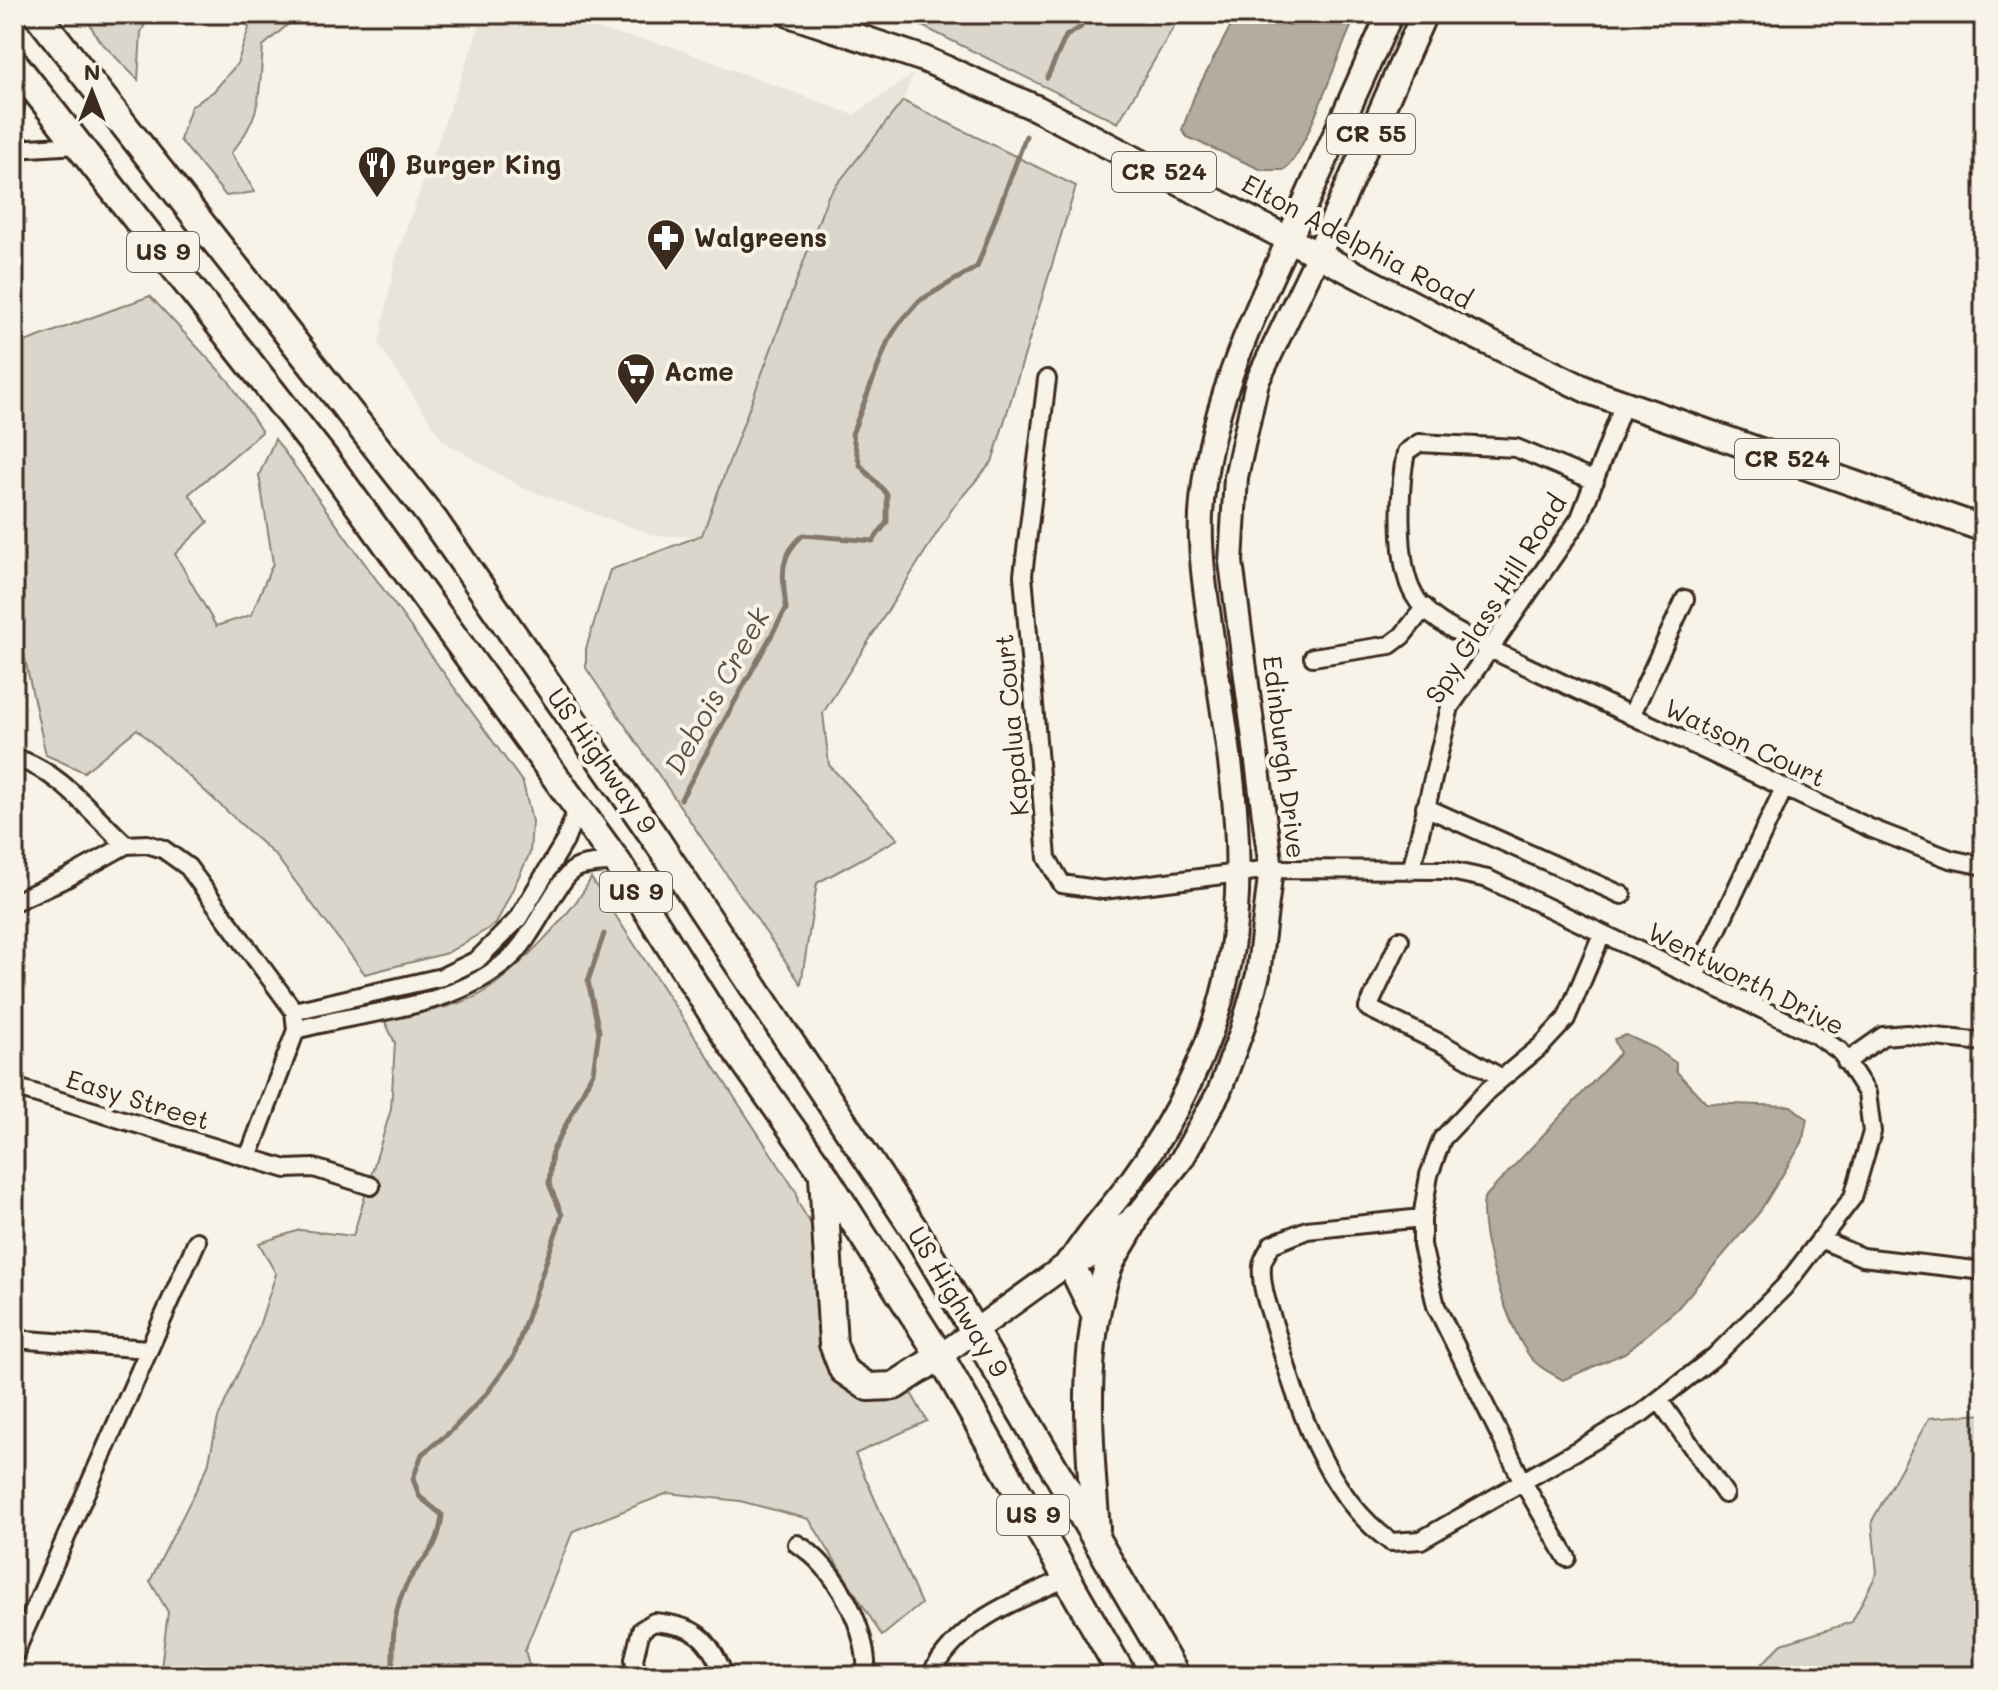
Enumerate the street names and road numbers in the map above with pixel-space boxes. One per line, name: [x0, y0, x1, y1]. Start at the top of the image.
road number: CR 55: [1327, 114, 1415, 154]
road number: CR 524: [1112, 152, 1216, 192]
street label: Elton Adelphia Road: [1236, 166, 1478, 316]
road number: US 9: [127, 232, 199, 272]
road number: CR 524: [1735, 439, 1839, 479]
street label: Spy Glass Hill Road: [1417, 487, 1573, 710]
street label: Kapalua Court: [986, 633, 1036, 817]
street label: Edinburgh Drive: [1256, 653, 1314, 860]
street label: US Highway 9: [540, 681, 666, 840]
street label: Watson Court: [1659, 690, 1831, 794]
road number: US 9: [600, 872, 672, 912]
street label: Wentworth Drive: [1642, 914, 1851, 1042]
street label: Easy Street: [62, 1061, 214, 1137]
street label: US Highway 9: [900, 1220, 1017, 1383]
road number: US 9: [997, 1495, 1069, 1535]

